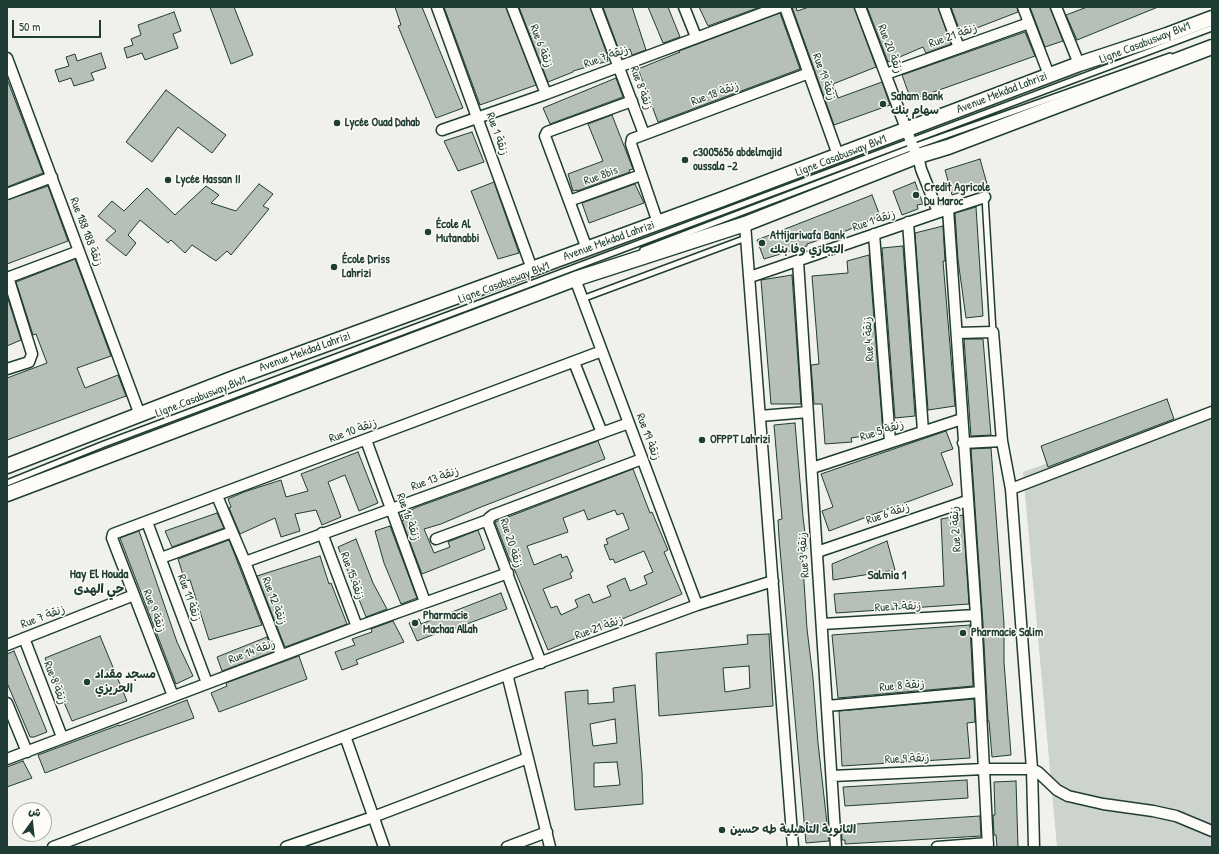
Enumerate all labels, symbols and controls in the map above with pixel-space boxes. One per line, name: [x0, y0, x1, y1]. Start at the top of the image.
scale bar: [14, 12, 103, 38]
text: 50 m: [19, 18, 40, 35]
street label: Ligne Casabusway BW1: [1097, 19, 1193, 67]
street label: Rue 21 زنقة: [927, 21, 979, 51]
street label: Rue 6 زنقة: [526, 22, 556, 70]
street label: Rue 20 زنقة: [874, 23, 906, 75]
street label: Rue 7 زنقة: [582, 42, 630, 72]
street label: Rue 19 زنقة: [809, 52, 839, 102]
street label: Rue 8 زنقة: [626, 64, 656, 112]
street label: Avenue Mekdad Lahrizi: [954, 69, 1050, 117]
street label: Rue 18 زنقة: [689, 79, 741, 109]
place label: Saham Bank سهام بنك: [891, 90, 943, 118]
marker: Saham Bank سهام بنك: [878, 99, 888, 109]
street label: Rue 1 زنقة: [483, 111, 511, 157]
place label: Lycée Ouad Dahab: [345, 116, 420, 130]
marker: Lycée Ouad Dahab: [332, 118, 342, 128]
street label: Ligne Casabusway BW1: [793, 132, 889, 180]
place label: c3005656 abdelmajid oussala -2: [693, 146, 782, 174]
marker: c3005656 abdelmajid oussala -2: [680, 155, 690, 165]
street label: Rue 8bis: [582, 163, 620, 189]
place label: Lycée Hassan II: [176, 173, 241, 187]
marker: Lycée Hassan II: [163, 175, 173, 185]
place label: Credit Agricole Du Maroc: [924, 181, 990, 209]
marker: Credit Agricole Du Maroc: [911, 190, 921, 200]
street label: Rue 188 زنقة 188: [66, 196, 106, 268]
street label: Rue 1 زنقة: [851, 207, 897, 235]
place label: École Al Mutanabbi: [436, 218, 479, 246]
street label: Avenue Mekdad Lahrizi: [561, 218, 657, 264]
marker: École Al Mutanabbi: [423, 227, 433, 237]
place label: Attijariwafa Bank التجاري وفا بنك: [770, 229, 845, 257]
marker: Attijariwafa Bank التجاري وفا بنك: [757, 238, 767, 248]
place label: École Driss Lahrizi: [342, 253, 390, 281]
street label: Ligne Casabusway BW1: [456, 259, 552, 307]
marker: École Driss Lahrizi: [329, 262, 339, 272]
street label: Rue 4 زنقة: [860, 316, 878, 362]
street label: Avenue Mekdad Lahrizi: [257, 329, 353, 375]
street label: Ligne Casabusway BW1: [153, 373, 249, 421]
street label: Rue 19 زنقة: [633, 412, 663, 462]
street label: Rue 10 زنقة: [327, 416, 379, 446]
street label: Rue 5 زنقة: [858, 417, 906, 445]
place label: OFPPT Lahrizi: [710, 433, 770, 447]
marker: OFPPT Lahrizi: [697, 435, 707, 445]
street label: Rue 13 زنقة: [409, 464, 461, 494]
street label: Rue 16 زنقة: [393, 491, 423, 543]
street label: Rue 6 زنقة: [864, 500, 912, 528]
street label: Rue 2 زنقة: [947, 506, 965, 552]
street label: Rue 20 زنقة: [496, 516, 526, 570]
street label: Rue 3 زنقة: [795, 532, 813, 578]
street label: Rue 15 زنقة: [337, 550, 367, 602]
district label: Hay El Houda حي الهدى: [70, 567, 128, 598]
district label: Salmia 1: [867, 568, 907, 584]
street label: Rue 11 زنقة: [174, 573, 204, 623]
street label: Rue 12 زنقة: [258, 575, 290, 627]
street label: Rue 9 زنقة: [139, 588, 169, 634]
street label: Rue 7 زنقة: [875, 599, 921, 615]
street label: Rue 7 زنقة: [19, 602, 67, 632]
place label: Pharmacie Machaa Allah: [423, 609, 477, 637]
street label: Rue 21 زنقة: [573, 613, 625, 643]
marker: Pharmacie Machaa Allah: [410, 618, 420, 628]
place label: Pharmacie Salim: [971, 626, 1043, 640]
marker: Pharmacie Salim: [958, 628, 968, 638]
street label: Rue 14 زنقة: [227, 636, 277, 668]
street label: Rue 8 زنقة: [40, 659, 70, 707]
place label: مسجد مقداد الحريزي: [95, 668, 156, 696]
marker: مسجد مقداد الحريزي: [82, 677, 92, 687]
street label: Rue 8 زنقة: [879, 677, 925, 695]
street label: Rue 9 زنقة: [884, 751, 930, 767]
north arrow: [12, 802, 52, 842]
text: ش: [27, 803, 42, 820]
place label: الثانوية التأهيلية طه حسين: [730, 823, 856, 837]
marker: الثانوية التأهيلية طه حسين: [717, 825, 727, 835]

